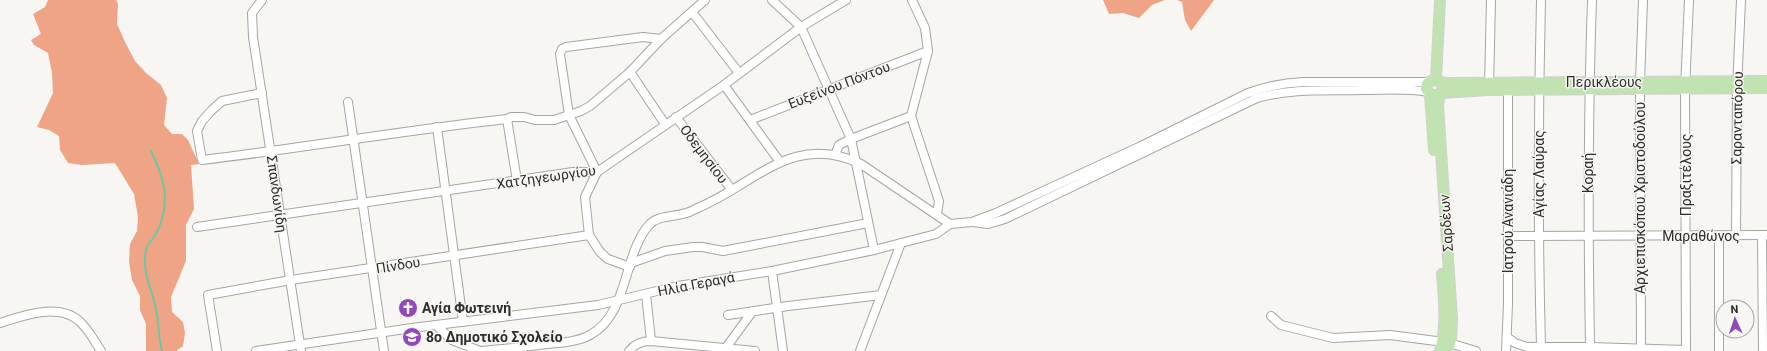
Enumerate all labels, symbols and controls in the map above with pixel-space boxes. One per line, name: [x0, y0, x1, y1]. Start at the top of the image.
street label: Ευξείνου Πόντου: [786, 58, 892, 112]
street label: Σαρανταπόρου: [1728, 71, 1746, 165]
street label: Περικλέους: [1566, 74, 1642, 90]
street label: Αρχιεπισκόπου Χριστοδούλου: [1632, 102, 1648, 294]
street label: Οδεμησίου: [677, 122, 731, 186]
street label: Αγίας Λαύρας: [1531, 130, 1547, 218]
street label: Πραξιτέλους: [1678, 134, 1694, 216]
street label: Κοραή: [1580, 153, 1596, 193]
street label: Σπανδωνίδη: [264, 154, 290, 234]
street label: Χατζηγεωργίου: [495, 162, 597, 192]
street label: Ιατρού Ανανιάδη: [1500, 169, 1516, 273]
street label: Σαρδέων: [1436, 194, 1456, 252]
street label: Μαραθώνος: [1662, 228, 1740, 244]
street label: Πίνδου: [375, 254, 421, 276]
street label: Ηλία Γεραγά: [656, 269, 736, 299]
church icon: Αγία Φωτεινή: [397, 297, 419, 319]
north arrow: [1715, 299, 1755, 339]
place label: Αγία Φωτεινή: [422, 300, 511, 316]
text: N: [1730, 303, 1739, 316]
school or university icon: 8ο Δημοτικό Σχολείο: [401, 326, 423, 348]
place label: 8ο Δημοτικό Σχολείο: [426, 329, 563, 346]

